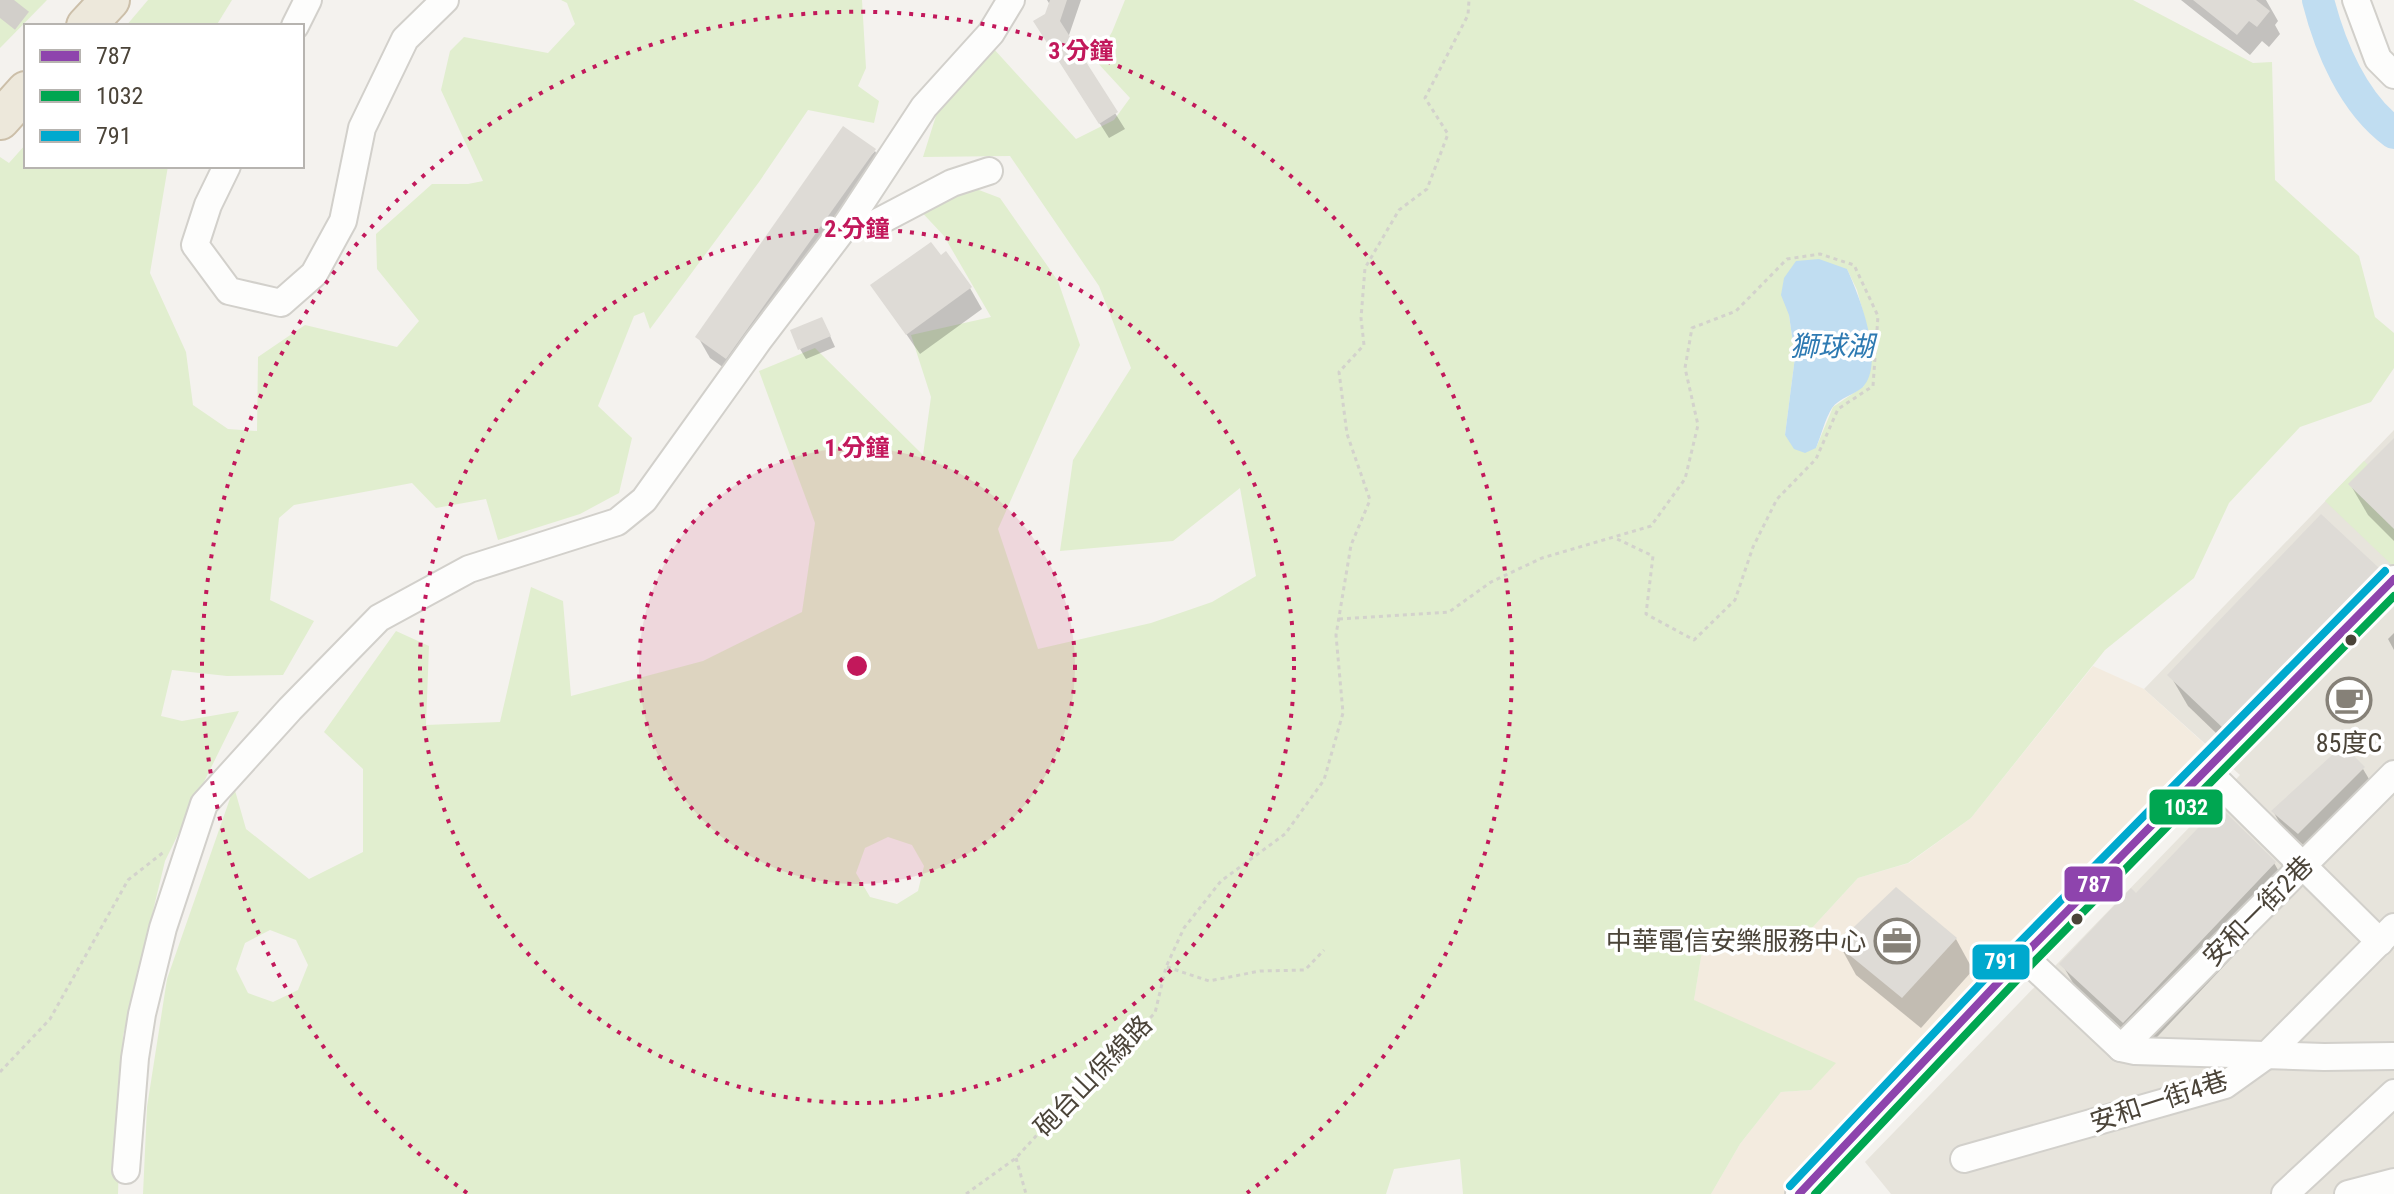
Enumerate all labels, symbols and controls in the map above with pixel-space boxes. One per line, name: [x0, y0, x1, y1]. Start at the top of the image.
legend: [24, 24, 304, 168]
text: 3 分鐘: [1048, 37, 1114, 65]
text: 787: [96, 42, 132, 70]
text: 1032: [96, 82, 143, 110]
text: 791: [96, 122, 132, 150]
text: 2 分鐘: [824, 215, 890, 243]
water label: 獅球湖: [1790, 330, 1878, 363]
text: 1 分鐘: [824, 434, 890, 462]
unlabelled marker: [2343, 632, 2359, 648]
centre of rings: [843, 652, 871, 680]
cafe icon: 85度C: [2325, 676, 2373, 724]
place label: 85度C: [2316, 728, 2382, 758]
line badge: 1032: [2148, 788, 2224, 826]
text: 1032: [2164, 795, 2208, 820]
street label: 安和一街2巷: [2197, 850, 2319, 972]
line badge: 787: [2063, 865, 2124, 903]
text: 787: [2077, 872, 2111, 897]
unlabelled marker: [2069, 911, 2085, 927]
office icon: 中華電信安樂服務中心: [1873, 917, 1921, 965]
place label: 中華電信安樂服務中心: [1606, 926, 1866, 956]
line badge: 791: [1971, 943, 2031, 981]
text: 791: [1984, 949, 2018, 974]
street label: 砲台山保線路: [1028, 1009, 1158, 1143]
street label: 安和一街4巷: [2086, 1065, 2232, 1137]

